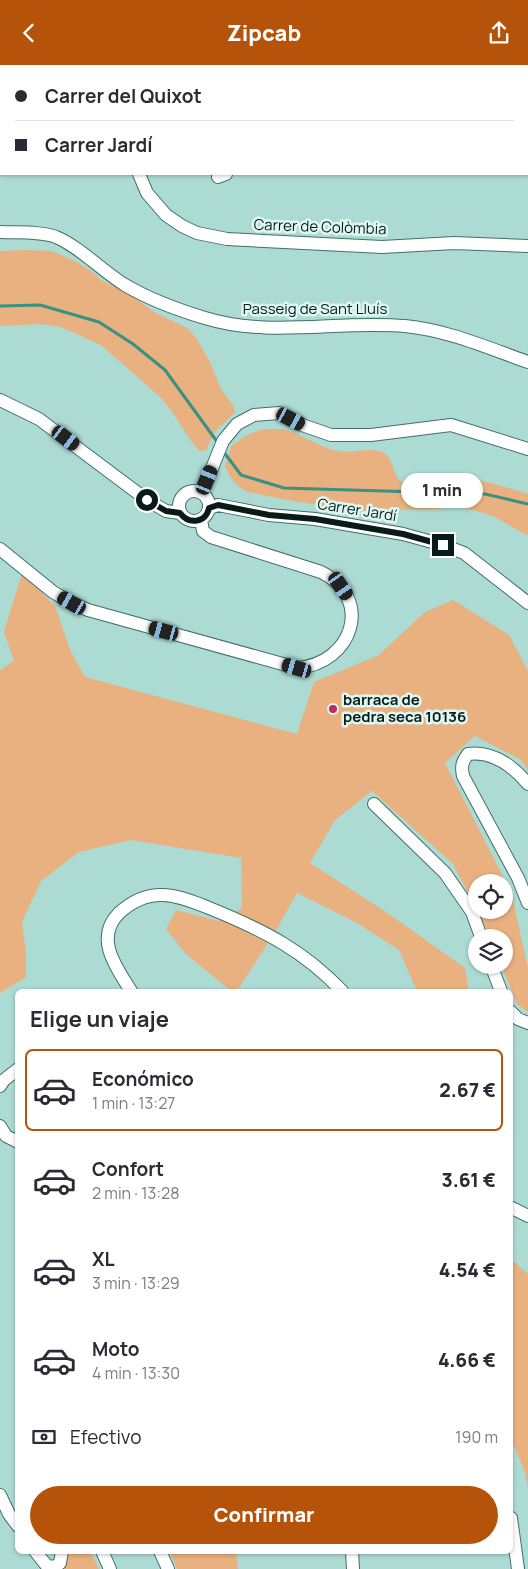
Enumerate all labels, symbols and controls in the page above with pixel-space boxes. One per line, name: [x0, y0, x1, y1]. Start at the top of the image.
text: Zipcab: [227, 18, 301, 48]
icon: back: [15, 19, 43, 47]
icon: share: [485, 19, 513, 47]
text: Carrer del Quixot: [45, 83, 202, 109]
text: Carrer Jardí: [45, 132, 153, 158]
street label: Carrer de Colòmbia: [253, 214, 387, 239]
street label: Passeig de Sant Lluís: [243, 298, 387, 319]
car: [274, 405, 307, 433]
car: [49, 423, 82, 453]
car: [194, 463, 219, 497]
callout: 1 min: [402, 473, 484, 507]
text: 1 min: [422, 479, 462, 501]
route start: [136, 489, 158, 511]
street label: Carrer Jardí: [316, 493, 399, 526]
route end: [432, 534, 454, 556]
car: [326, 569, 355, 603]
car: [55, 589, 88, 617]
car: [147, 620, 180, 642]
car: [280, 657, 313, 679]
place label: barraca de pedra seca 10136: [343, 689, 466, 727]
marker: barraca de pedra seca 10136: [327, 703, 339, 715]
map controls: [468, 874, 513, 974]
button: locate: [468, 874, 513, 919]
button: layers: [468, 929, 513, 974]
text: Elige un viaje: [30, 1004, 169, 1034]
text: Económico: [92, 1066, 194, 1092]
icon: car: [32, 1068, 77, 1113]
text: 2.67 €: [439, 1077, 496, 1103]
text: 1 min · 13:27: [92, 1092, 175, 1114]
text: Confort: [92, 1156, 164, 1182]
icon: car: [32, 1158, 77, 1203]
text: 3.61 €: [442, 1167, 496, 1193]
text: 2 min · 13:28: [92, 1182, 179, 1204]
text: XL: [92, 1246, 115, 1272]
icon: car: [32, 1248, 77, 1293]
text: 4.54 €: [439, 1257, 496, 1283]
text: 3 min · 13:29: [92, 1272, 180, 1294]
text: Moto: [92, 1336, 139, 1362]
icon: car: [32, 1338, 77, 1383]
text: 4.66 €: [438, 1347, 496, 1373]
text: 4 min · 13:30: [92, 1362, 180, 1384]
icon: cash: [30, 1423, 58, 1451]
text: Efectivo: [70, 1424, 141, 1450]
text: 190 m: [455, 1426, 498, 1448]
button: Confirmar: [30, 1486, 498, 1544]

